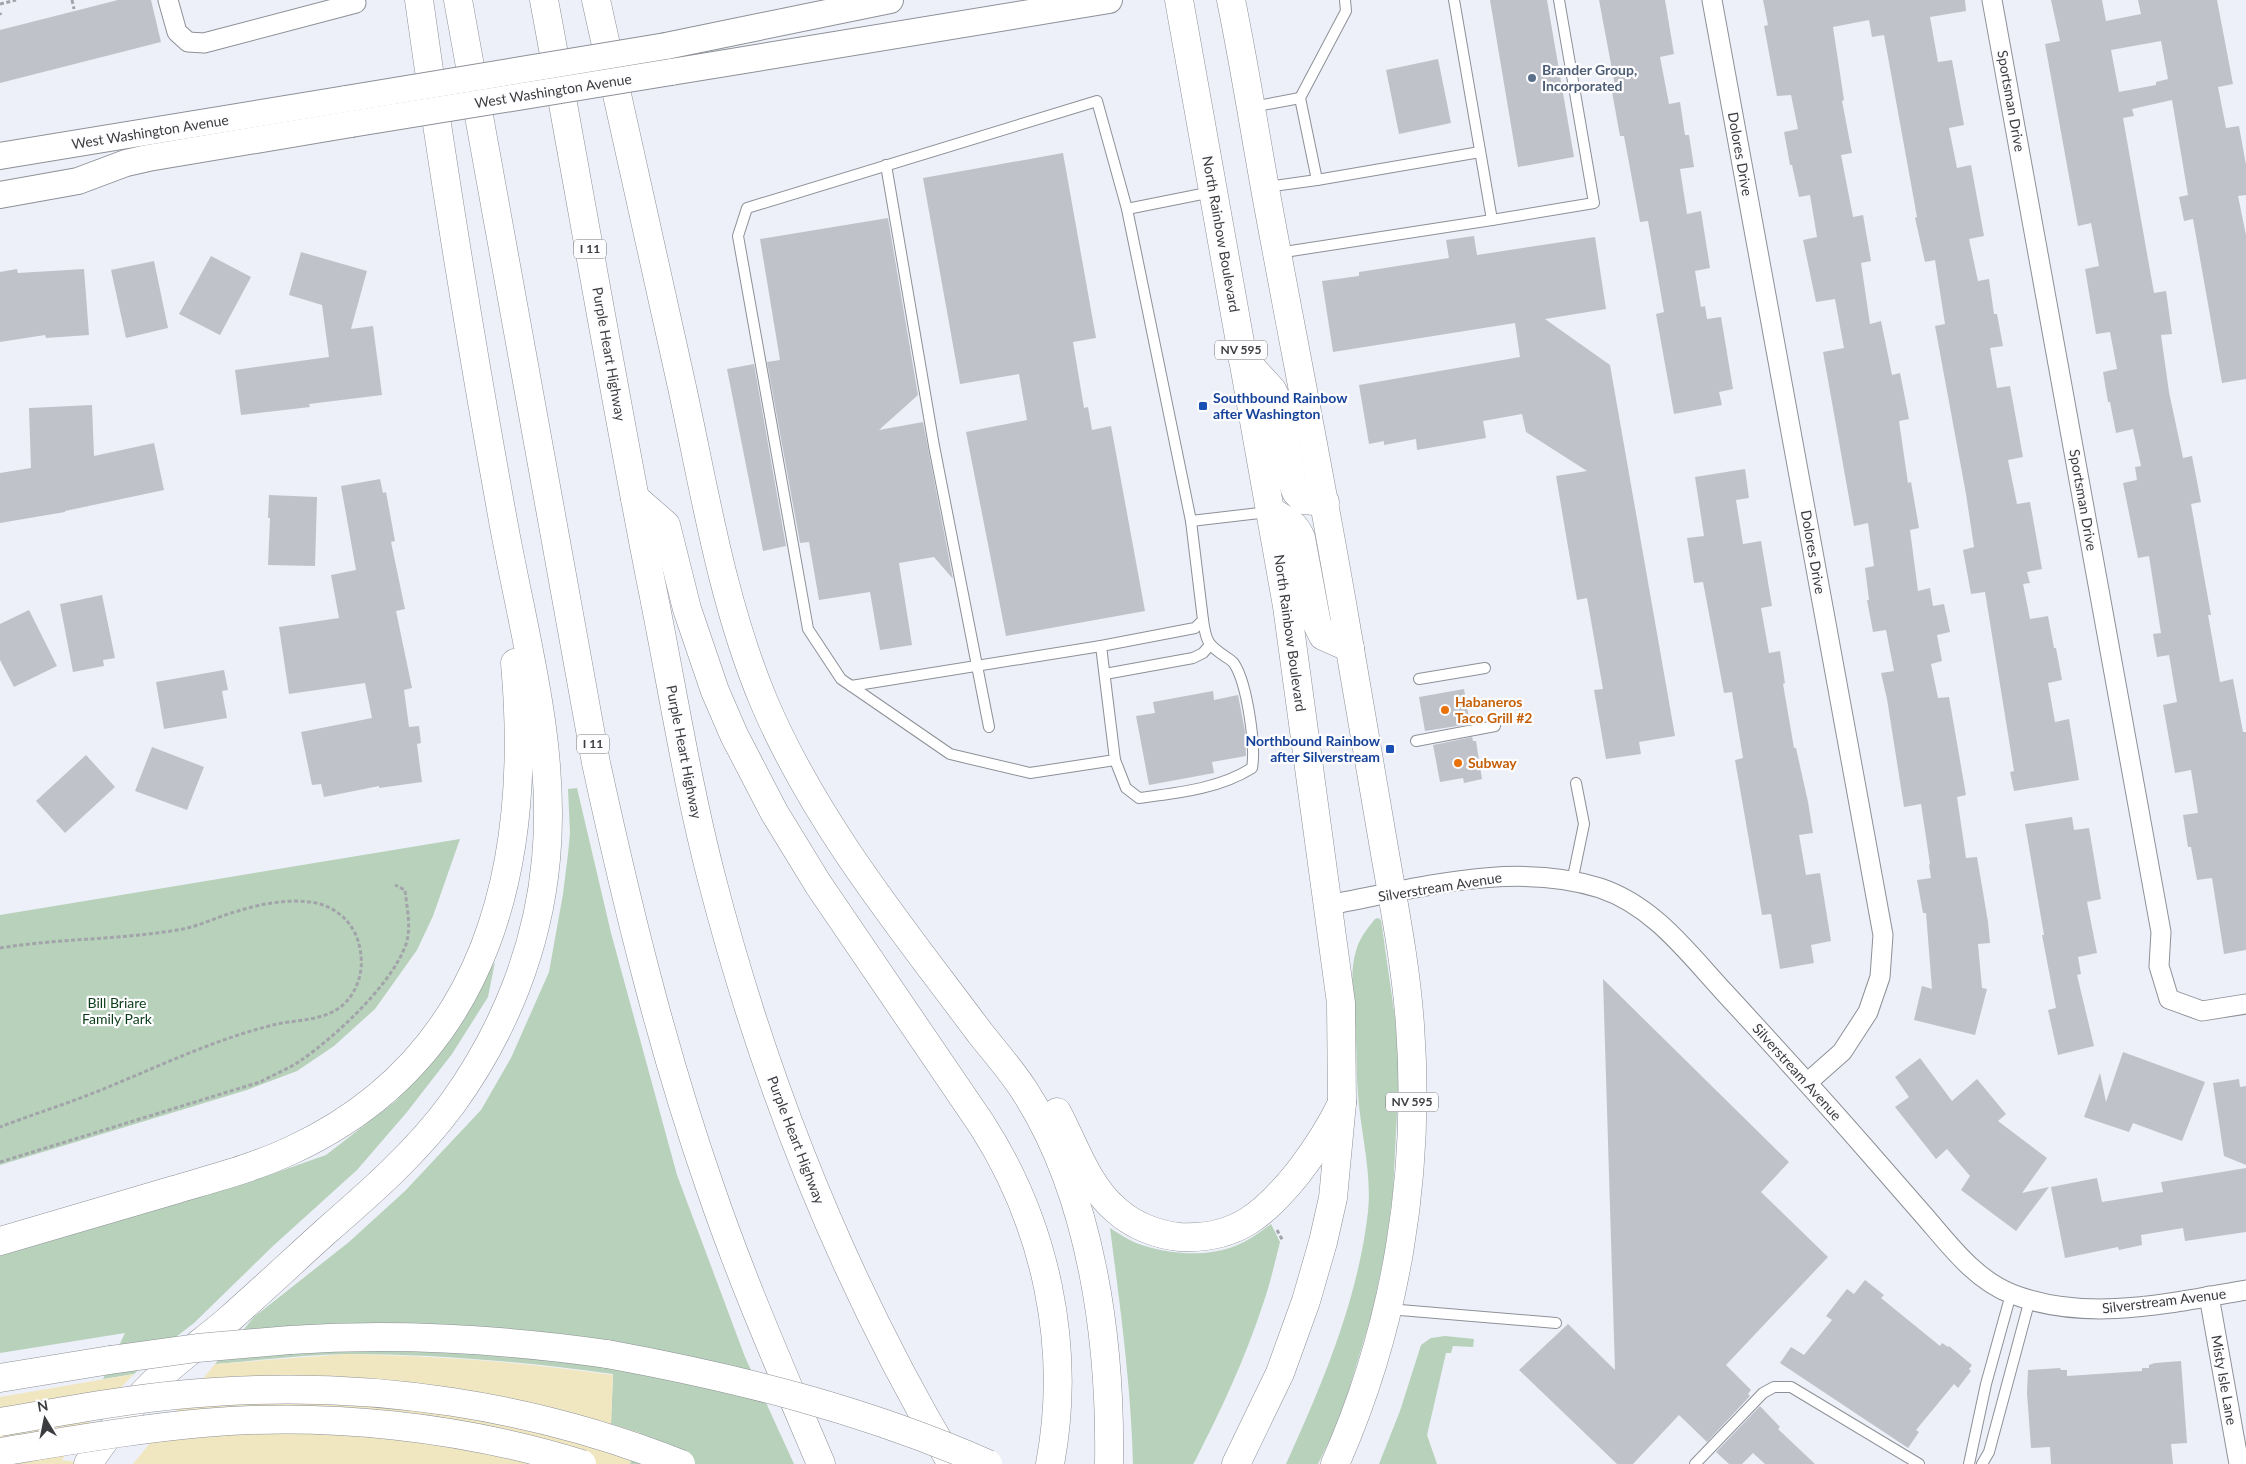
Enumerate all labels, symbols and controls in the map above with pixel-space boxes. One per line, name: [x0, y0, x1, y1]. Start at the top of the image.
street label: Sportsman Drive: [1994, 49, 2029, 153]
place label: Brander Group, Incorporated: [1542, 61, 1637, 94]
street label: West Washington Avenue: [473, 70, 633, 111]
marker: Brander Group, Incorporated: [1526, 72, 1538, 84]
street label: West Washington Avenue: [70, 111, 230, 152]
street label: Dolores Drive: [1725, 111, 1756, 197]
street label: North Rainbow Boulevard: [1199, 154, 1244, 313]
road number: I 11: [574, 240, 606, 258]
street label: Purple Heart Highway: [589, 286, 630, 423]
road number: NV 595: [1215, 340, 1267, 360]
place label: Southbound Rainbow after Washington: [1213, 389, 1348, 422]
marker: Southbound Rainbow after Washington: [1197, 400, 1209, 412]
street label: Sportsman Drive: [2066, 448, 2101, 552]
street label: Dolores Drive: [1798, 509, 1829, 595]
street label: North Rainbow Boulevard: [1271, 553, 1310, 713]
street label: Purple Heart Highway: [663, 684, 706, 821]
place label: Habaneros Taco Grill #2: [1455, 693, 1532, 726]
marker: Habaneros Taco Grill #2: [1439, 704, 1451, 716]
place label: Northbound Rainbow after Silverstream: [1245, 732, 1381, 765]
road number: I 11: [577, 734, 609, 754]
marker: Northbound Rainbow after Silverstream: [1384, 743, 1396, 755]
place label: Subway: [1468, 754, 1517, 771]
marker: Subway: [1452, 757, 1464, 769]
street label: Silverstream Avenue: [1377, 868, 1503, 905]
park label: Bill Briare Family Park: [82, 994, 153, 1027]
street label: Silverstream Avenue: [1749, 1020, 1845, 1124]
street label: Purple Heart Highway: [764, 1073, 829, 1207]
road number: NV 595: [1386, 1092, 1438, 1112]
street label: Silverstream Avenue: [2101, 1284, 2227, 1317]
street label: Misty Isle Lane: [2208, 1334, 2241, 1426]
north arrow: [20, 1394, 70, 1444]
text: N: [36, 1396, 49, 1415]

